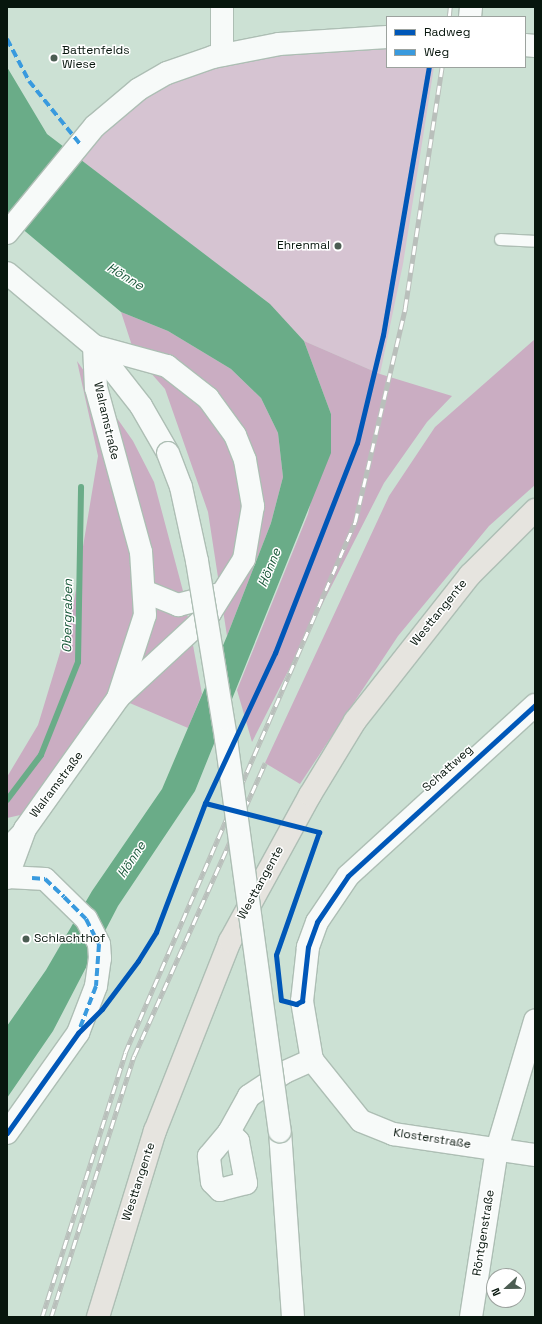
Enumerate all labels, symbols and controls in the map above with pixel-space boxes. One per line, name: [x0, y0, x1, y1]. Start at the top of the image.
legend: [386, 16, 526, 68]
text: Radweg: [424, 24, 470, 40]
place label: Battenfelds Wiese: [62, 44, 130, 72]
text: Weg: [424, 44, 449, 60]
marker: Battenfelds Wiese: [49, 53, 59, 63]
place label: Ehrenmal: [277, 239, 330, 253]
marker: Ehrenmal: [333, 241, 343, 251]
water label: Hönne: [104, 260, 146, 294]
street label: Walramstraße: [90, 381, 122, 461]
water label: Hönne: [255, 546, 285, 590]
street label: Westtangente: [408, 577, 470, 649]
water label: Obergraben: [60, 579, 76, 653]
street label: Schattweg: [420, 743, 476, 795]
street label: Walramstraße: [27, 749, 87, 821]
water label: Hönne: [115, 839, 149, 881]
street label: Westtangente: [235, 844, 287, 922]
place label: Schlachthof: [34, 932, 105, 946]
marker: Schlachthof: [21, 934, 31, 944]
street label: Klosterstraße: [392, 1126, 472, 1152]
street label: Westtangente: [120, 1141, 158, 1223]
street label: Röntgenstraße: [470, 1189, 498, 1277]
north arrow: [486, 1268, 526, 1308]
text: N: [488, 1286, 504, 1298]

